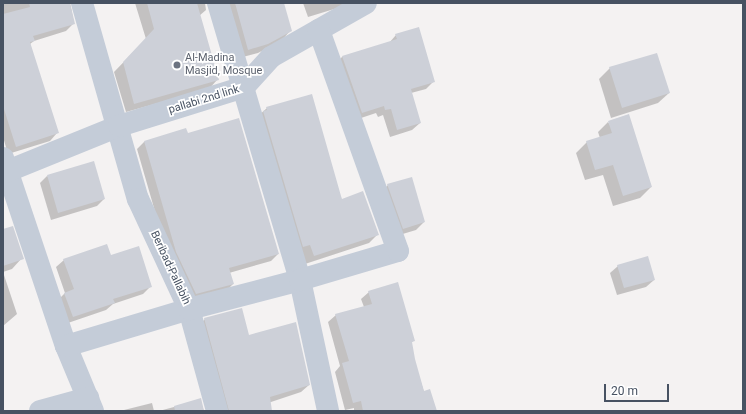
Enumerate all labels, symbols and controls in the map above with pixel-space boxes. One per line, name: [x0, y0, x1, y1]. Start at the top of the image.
place label: Al-Madina Masjid, Mosque: [185, 52, 262, 78]
marker: Al-Madina Masjid, Mosque: [172, 60, 182, 70]
street label: pallabi 2nd link: [167, 83, 241, 117]
street label: Beribad-Pallabih: [147, 229, 193, 307]
scale bar: [606, 376, 671, 402]
text: 20 m: [611, 384, 638, 398]

